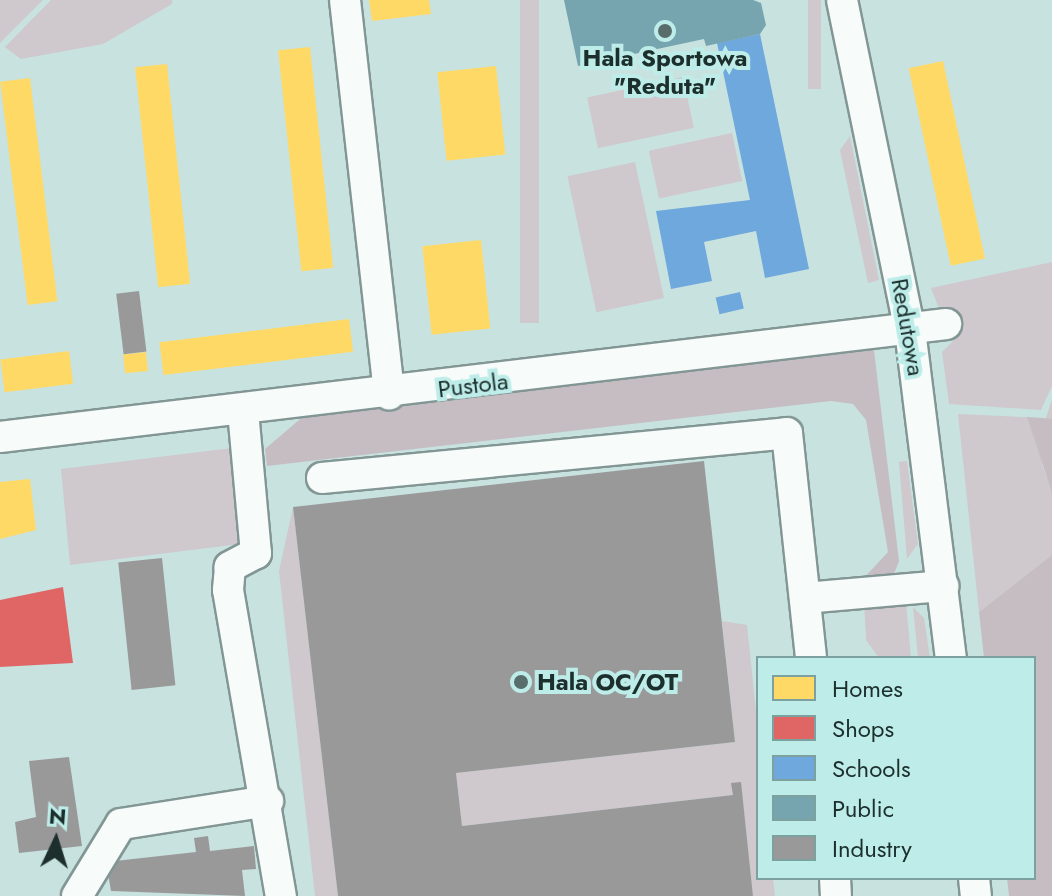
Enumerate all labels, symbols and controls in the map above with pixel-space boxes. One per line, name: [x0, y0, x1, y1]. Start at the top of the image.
marker: Hala Sportowa "Reduta": [656, 22, 674, 40]
place label: Hala Sportowa "Reduta": [583, 44, 747, 100]
street label: Redutowa: [885, 276, 931, 378]
street label: Pustola: [436, 366, 510, 404]
legend: [756, 656, 1036, 880]
place label: Hala OC/OT: [537, 668, 678, 696]
text: Homes: [832, 671, 903, 706]
marker: Hala OC/OT: [512, 673, 530, 691]
text: Shops: [832, 711, 894, 746]
text: Schools: [832, 751, 911, 786]
text: Public: [832, 791, 894, 826]
text: N: [48, 799, 68, 833]
north arrow: [16, 800, 96, 880]
text: Industry: [832, 831, 912, 866]

